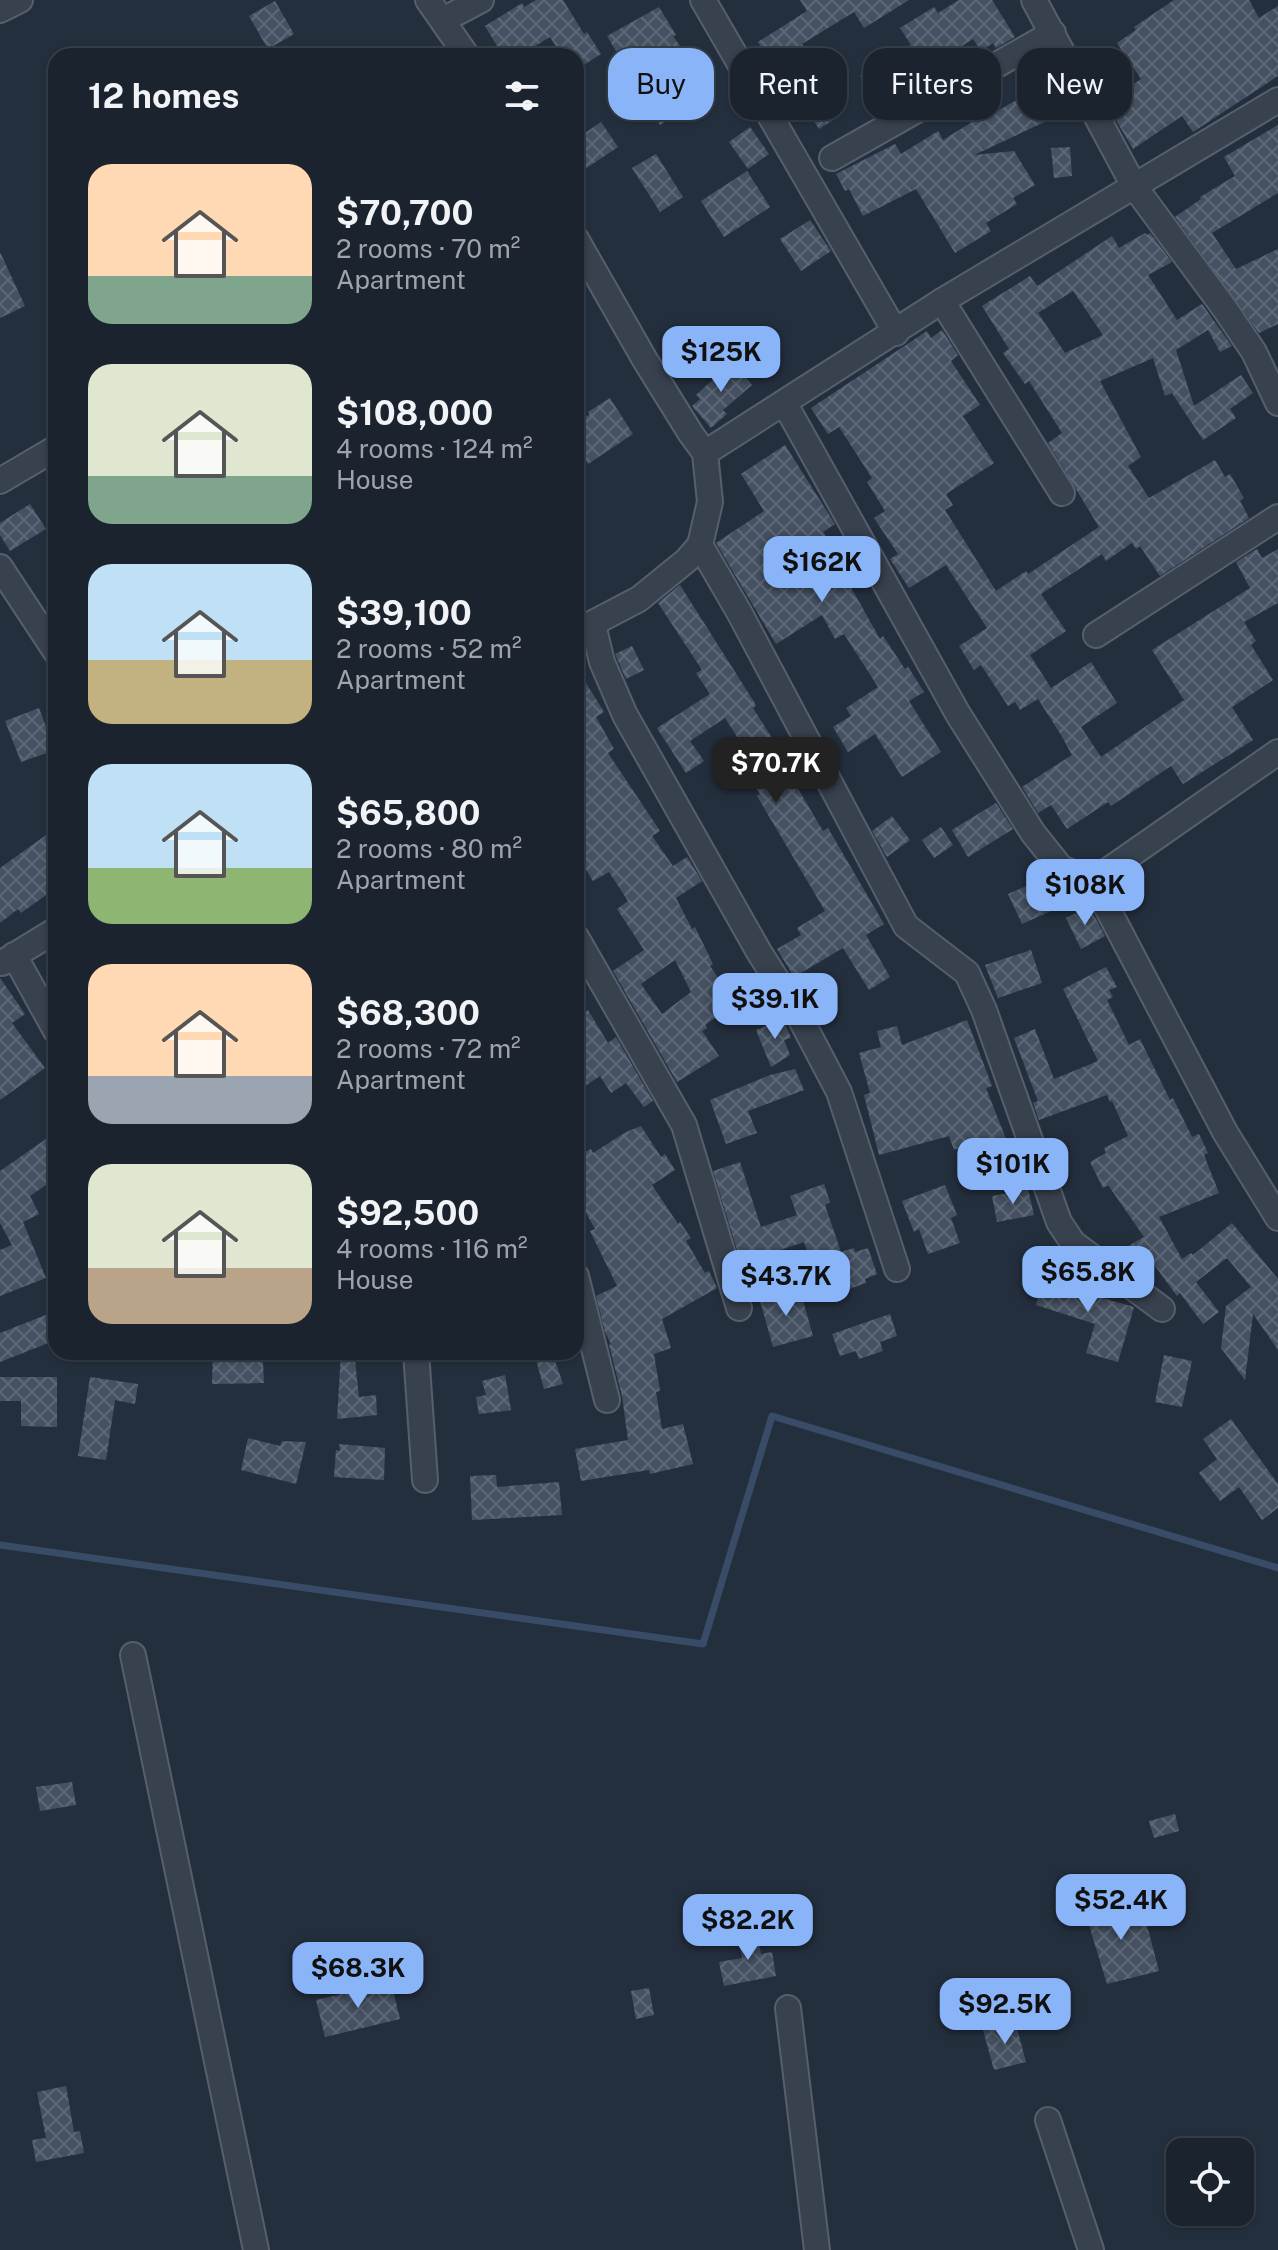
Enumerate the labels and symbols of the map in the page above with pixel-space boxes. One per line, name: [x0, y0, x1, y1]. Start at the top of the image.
pin: $125K: [665, 326, 777, 394]
pin: $162K: [766, 536, 878, 604]
pin: $70.7K: [711, 737, 841, 805]
pin: $108K: [1029, 859, 1141, 927]
pin: $39.1K: [710, 973, 840, 1041]
pin: $101K: [957, 1138, 1069, 1206]
pin: $65.8K: [1023, 1246, 1153, 1314]
pin: $43.7K: [721, 1250, 851, 1318]
pin: $52.4K: [1056, 1874, 1186, 1942]
pin: $82.2K: [683, 1894, 813, 1962]
pin: $68.3K: [293, 1942, 423, 2010]
pin: $92.5K: [940, 1978, 1070, 2046]

